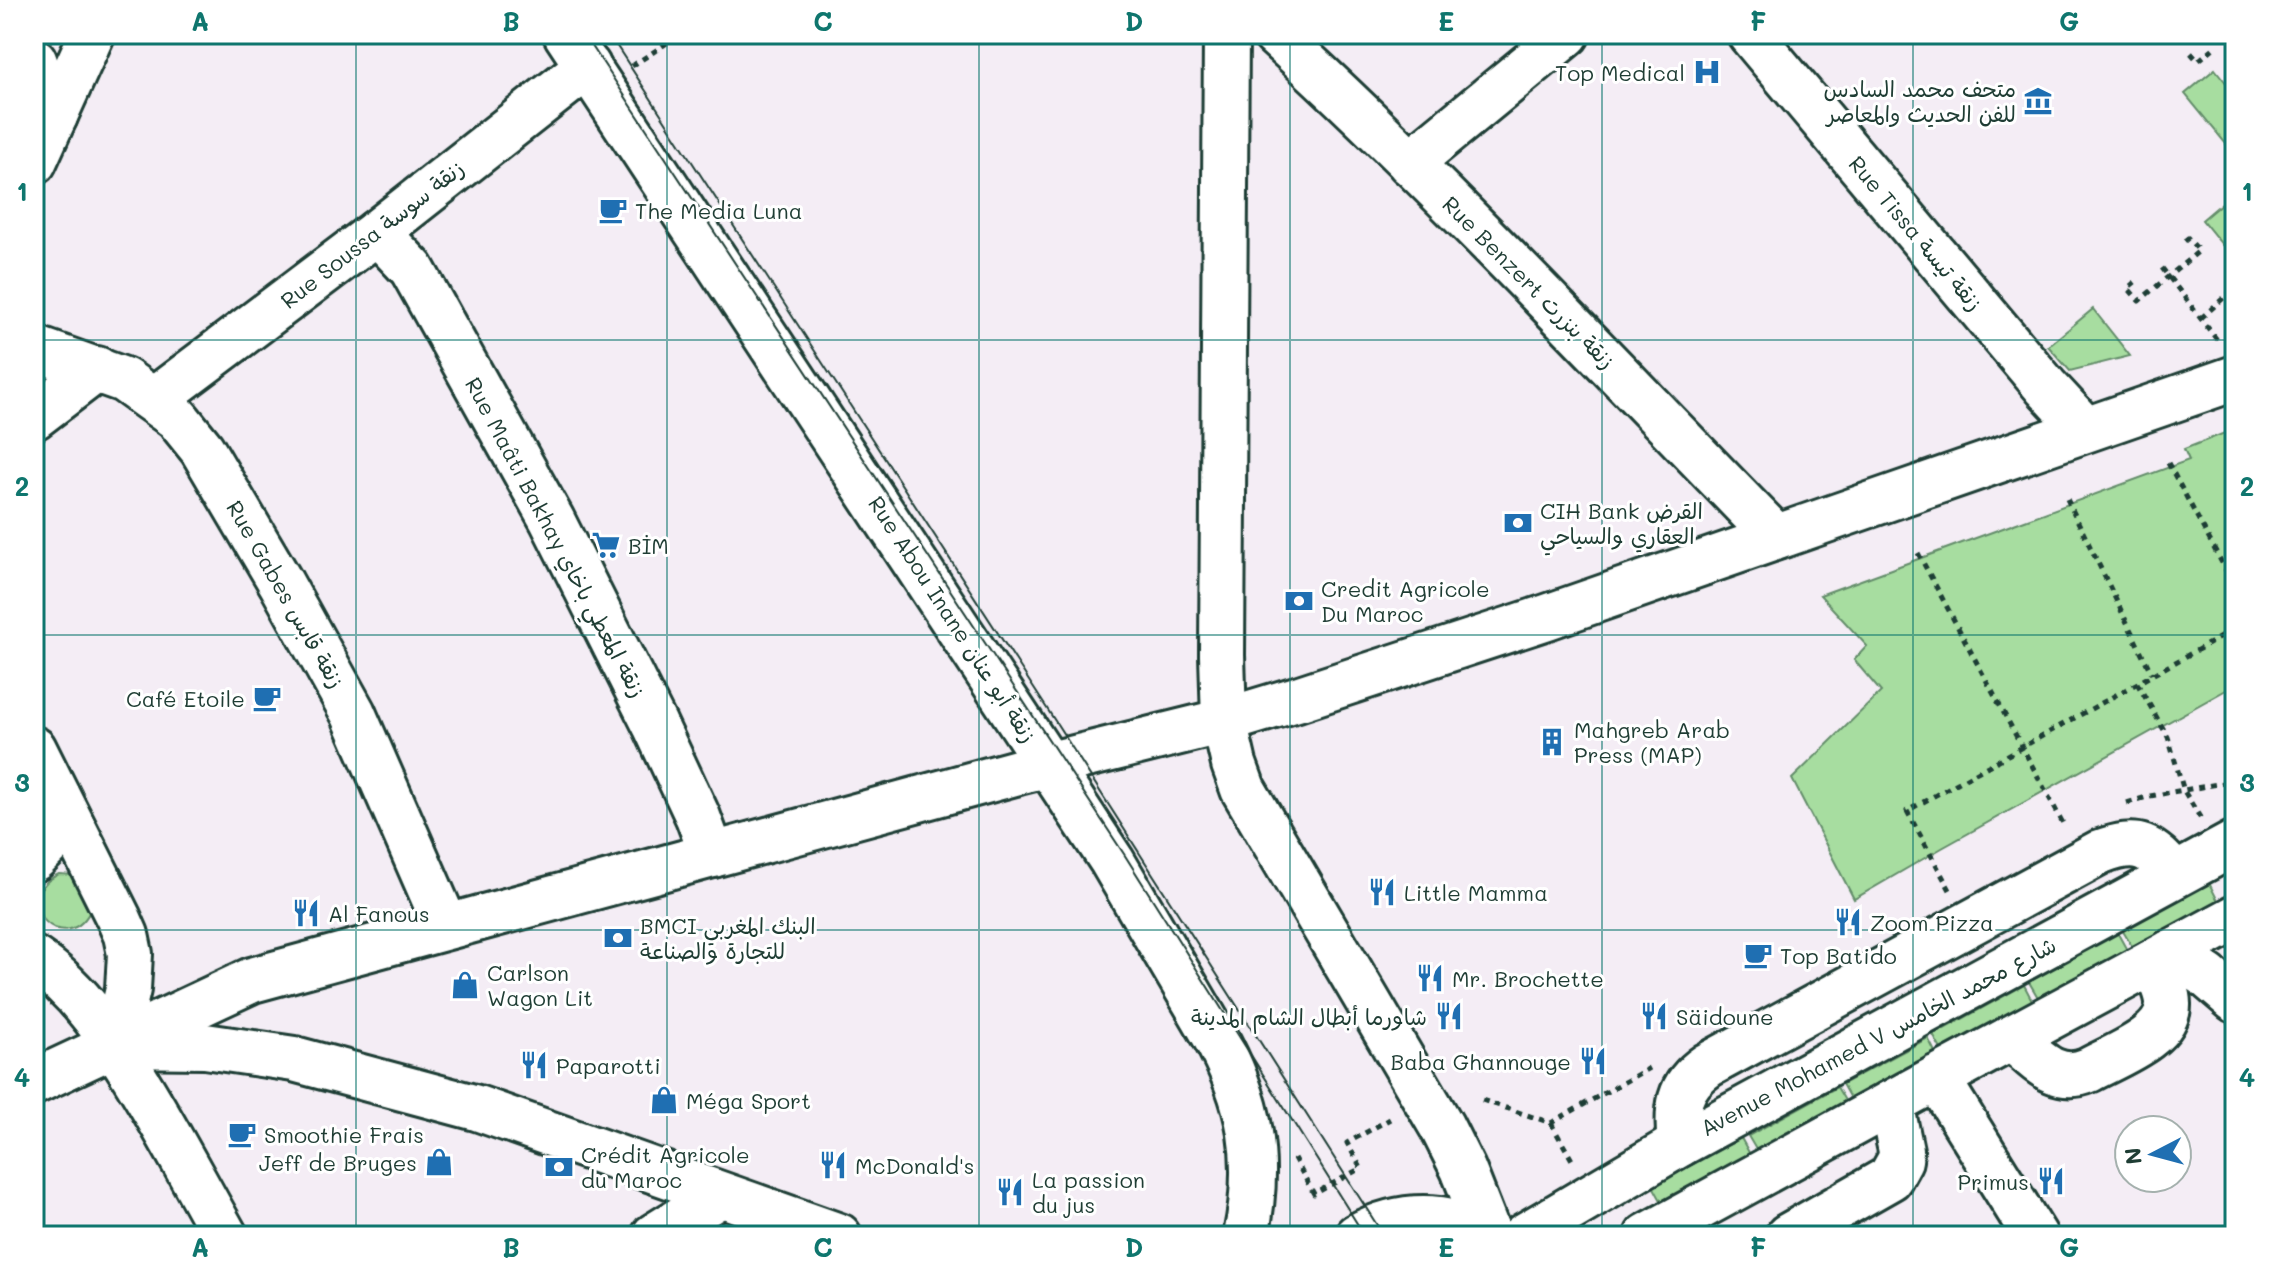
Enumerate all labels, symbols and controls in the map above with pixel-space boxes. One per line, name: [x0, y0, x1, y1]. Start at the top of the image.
text: A: [191, 4, 209, 38]
text: B: [502, 4, 520, 38]
text: C: [813, 4, 833, 38]
text: D: [1125, 4, 1143, 38]
text: E: [1438, 4, 1454, 38]
text: F: [1750, 4, 1766, 38]
text: G: [2059, 4, 2079, 38]
hospital icon: Top Medical: [1692, 57, 1722, 87]
place label: Top Medical: [1555, 58, 1685, 87]
place label: متحف محمد السادس للفن الحديث والمعاصر: [1824, 74, 2016, 128]
museum icon: متحف محمد السادس للفن الحديث والمعاصر: [2023, 86, 2053, 116]
street label: Rue Tissa زنقة تيسة: [1843, 149, 1989, 317]
street label: Rue Soussa زنقة سوسة: [274, 153, 470, 315]
text: 1: [16, 174, 28, 208]
text: 1: [2241, 174, 2253, 208]
street label: Rue Benzert زنقة بنزرت: [1436, 189, 1622, 375]
cafe icon: The Media Luna: [598, 195, 628, 225]
place label: The Media Luna: [635, 196, 802, 225]
street label: Rue Maâti Bakhay زنقة المعطي باخاي: [454, 372, 653, 705]
text: 2: [15, 469, 29, 503]
text: 2: [2240, 469, 2254, 503]
street label: Rue Abou Inane زنقة أبو عنان: [862, 490, 1044, 748]
street label: Rue Gabes زنقة قابس: [220, 495, 352, 693]
place label: CIH Bank القرض العقاري والسياحي: [1540, 496, 1703, 556]
bank icon: CIH Bank القرض العقاري والسياحي: [1503, 508, 1533, 538]
supermarket icon: BİM: [591, 530, 621, 560]
place label: BİM: [628, 531, 669, 560]
place label: Credit Agricole Du Maroc: [1321, 574, 1490, 628]
bank icon: Credit Agricole Du Maroc: [1284, 586, 1314, 616]
cafe icon: Café Etoile: [252, 683, 282, 713]
place label: Café Etoile: [126, 684, 245, 713]
place label: Mahgreb Arab Press (MAP): [1574, 715, 1730, 769]
building icon: Mahgreb Arab Press (MAP): [1537, 727, 1567, 757]
text: 3: [14, 765, 30, 799]
text: 3: [2239, 765, 2255, 799]
restaurant icon: Little Mamma: [1367, 877, 1397, 907]
place label: Little Mamma: [1404, 878, 1548, 907]
restaurant icon: Al Fanous: [291, 898, 321, 928]
place label: Al Fanous: [328, 899, 430, 928]
restaurant icon: Zoom Pizza: [1833, 907, 1863, 937]
place label: Zoom Pizza: [1870, 908, 1994, 937]
place label: BMCI البنك المغربي للتجارة والصناعة: [640, 911, 816, 965]
bank icon: BMCI البنك المغربي للتجارة والصناعة: [603, 923, 633, 953]
street label: Avenue Mohamed V شارع محمد الخامس: [1695, 930, 2062, 1144]
cafe icon: Top Batido: [1743, 940, 1773, 970]
place label: Top Batido: [1780, 941, 1897, 970]
place label: Carlson Wagon Lit: [487, 958, 593, 1012]
restaurant icon: Mr. Brochette: [1415, 963, 1445, 993]
place label: Mr. Brochette: [1452, 964, 1604, 993]
shop icon: Carlson Wagon Lit: [450, 970, 480, 1000]
restaurant icon: شاورما أبطال الشام المدينة: [1434, 1001, 1464, 1031]
restaurant icon: Säidoune: [1639, 1001, 1669, 1031]
place label: شاورما أبطال الشام المدينة: [1191, 1002, 1427, 1034]
place label: Säidoune: [1676, 1002, 1774, 1031]
restaurant icon: Baba Ghannouge: [1578, 1046, 1608, 1076]
place label: Baba Ghannouge: [1391, 1047, 1571, 1076]
restaurant icon: Paparotti: [519, 1050, 549, 1080]
place label: Paparotti: [556, 1051, 661, 1080]
text: 4: [14, 1060, 30, 1094]
text: 4: [2239, 1060, 2255, 1094]
shop icon: Méga Sport: [649, 1085, 679, 1115]
place label: Méga Sport: [686, 1086, 811, 1115]
north arrow: [2113, 1114, 2193, 1194]
cafe icon: Smoothie Frais: [227, 1119, 257, 1149]
place label: Smoothie Frais: [264, 1120, 424, 1149]
place label: Crédit Agricole du Maroc: [581, 1140, 750, 1194]
text: N: [2117, 1146, 2148, 1166]
shop icon: Jeff de Bruges: [424, 1147, 454, 1177]
place label: Jeff de Bruges: [259, 1148, 417, 1177]
restaurant icon: McDonald's: [818, 1150, 848, 1180]
place label: McDonald's: [855, 1151, 975, 1180]
bank icon: Crédit Agricole du Maroc: [544, 1152, 574, 1182]
place label: La passion du jus: [1032, 1165, 1145, 1219]
restaurant icon: Primus: [2036, 1166, 2066, 1196]
place label: Primus: [1958, 1167, 2029, 1196]
restaurant icon: La passion du jus: [995, 1177, 1025, 1207]
text: A: [191, 1230, 209, 1264]
text: B: [502, 1230, 520, 1264]
text: C: [813, 1230, 833, 1264]
text: D: [1125, 1230, 1143, 1264]
text: E: [1438, 1230, 1454, 1264]
text: F: [1750, 1230, 1766, 1264]
text: G: [2059, 1230, 2079, 1264]

